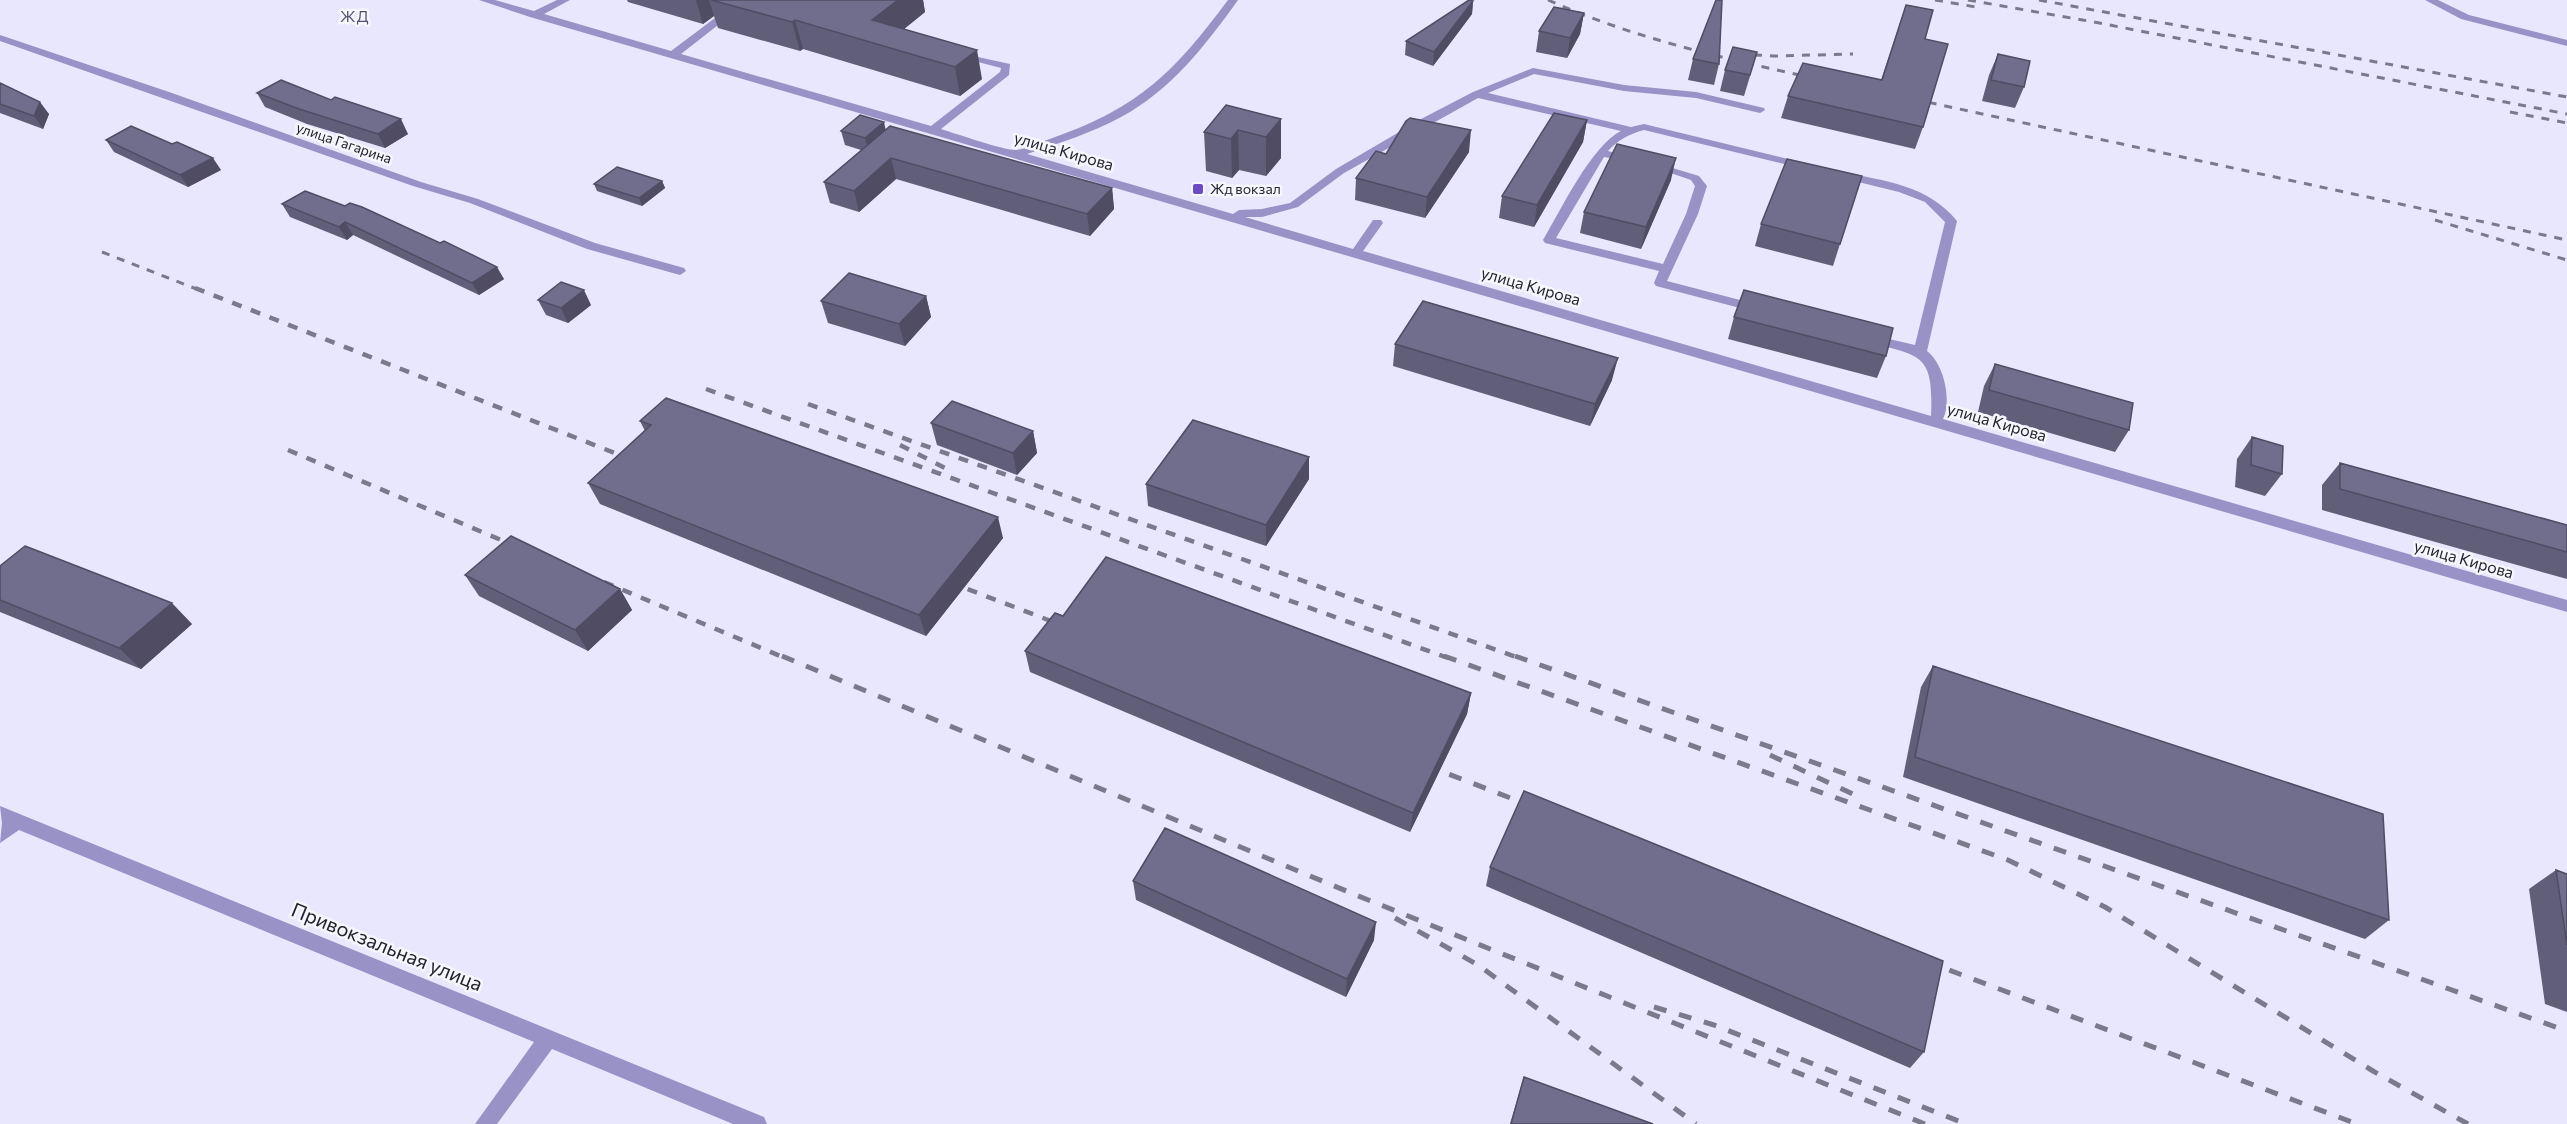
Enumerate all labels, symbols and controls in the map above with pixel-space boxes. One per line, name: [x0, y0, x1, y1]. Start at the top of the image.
district label: ЖД: [340, 7, 370, 25]
street label: улица Гагарина: [294, 118, 394, 167]
street label: улица Кирова: [1012, 127, 1116, 174]
place label: Жд вокзал: [1210, 180, 1281, 197]
marker: Жд вокзал: [1191, 182, 1205, 196]
street label: улица Кирова: [1479, 262, 1583, 309]
street label: улица Кирова: [1945, 398, 2049, 445]
street label: улица Кирова: [2412, 535, 2516, 582]
street label: Привокзальная улица: [288, 897, 486, 995]

